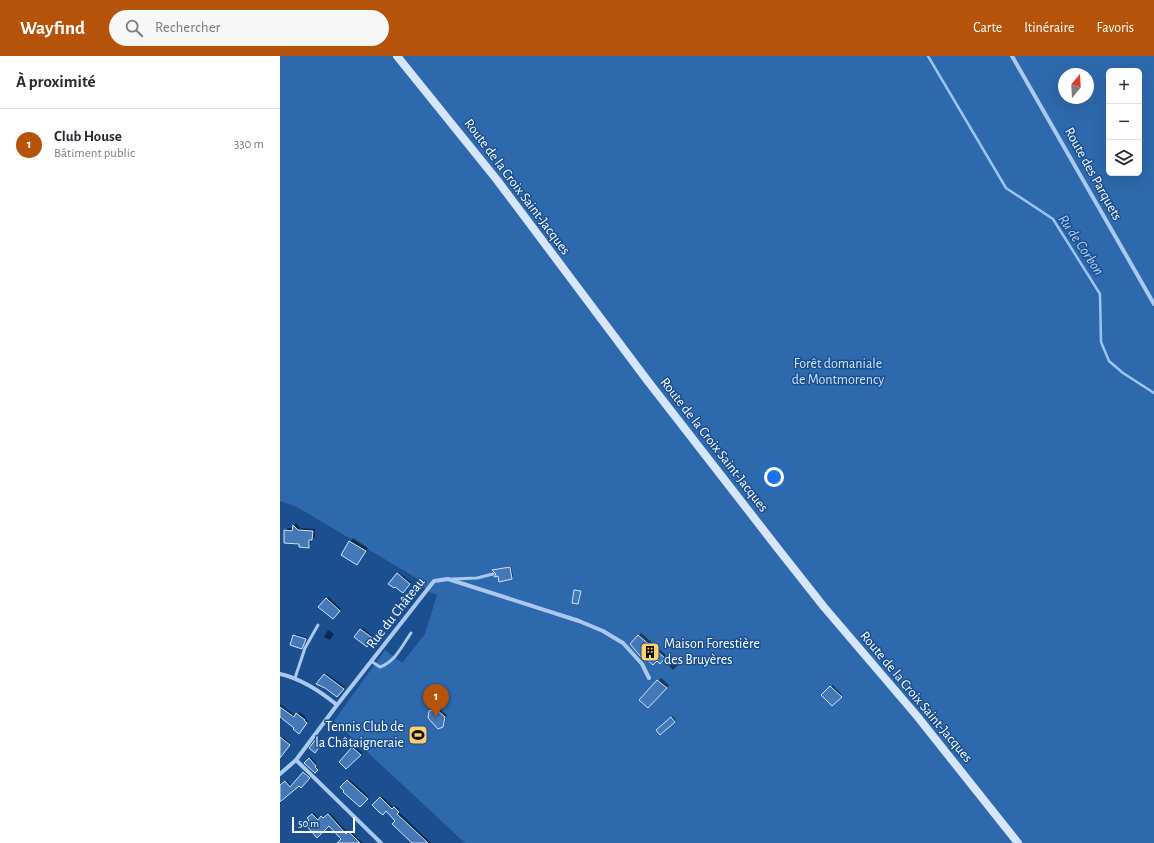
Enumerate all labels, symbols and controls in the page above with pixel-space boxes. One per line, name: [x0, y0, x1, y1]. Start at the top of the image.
search box: [109, 10, 389, 46]
icon: search: [123, 17, 145, 39]
text: Wayfind: [20, 19, 85, 38]
text: Rechercher: [155, 20, 220, 35]
text: Carte: [973, 21, 1002, 35]
text: Itinéraire: [1024, 21, 1074, 35]
text: Favoris: [1096, 21, 1134, 35]
north arrow: [1058, 68, 1094, 104]
map controls: [1106, 68, 1142, 176]
button: +: [1106, 68, 1142, 104]
text: À proximité: [16, 73, 96, 90]
button: −: [1106, 104, 1142, 140]
street label: Route de la Croix Saint-Jacques: [461, 116, 573, 258]
street label: Route des Parquets: [1062, 125, 1124, 223]
text: Club House: [54, 129, 122, 144]
text: 1: [27, 138, 31, 151]
text: 330 m: [234, 138, 264, 151]
button: layers: [1106, 140, 1142, 176]
text: Bâtiment public: [54, 147, 135, 160]
water label: Ru de Corbon: [1055, 212, 1107, 278]
park label: Forêt domaniale de Montmorency: [792, 357, 884, 387]
street label: Route de la Croix Saint-Jacques: [657, 375, 771, 515]
your location: [764, 467, 784, 487]
street label: Rue du Château: [364, 575, 428, 651]
street label: Route de la Croix Saint-Jacques: [857, 629, 975, 765]
place label: Maison Forestière des Bruyères: [664, 637, 760, 667]
building icon: Maison Forestière des Bruyères: [639, 641, 661, 663]
pin: 1: [423, 684, 449, 717]
place label: Tennis Club de la Châtaigneraie: [315, 720, 404, 750]
sports icon: Tennis Club de la Châtaigneraie: [407, 724, 429, 746]
scale bar: [292, 815, 355, 834]
text: 50 m: [298, 818, 319, 829]

